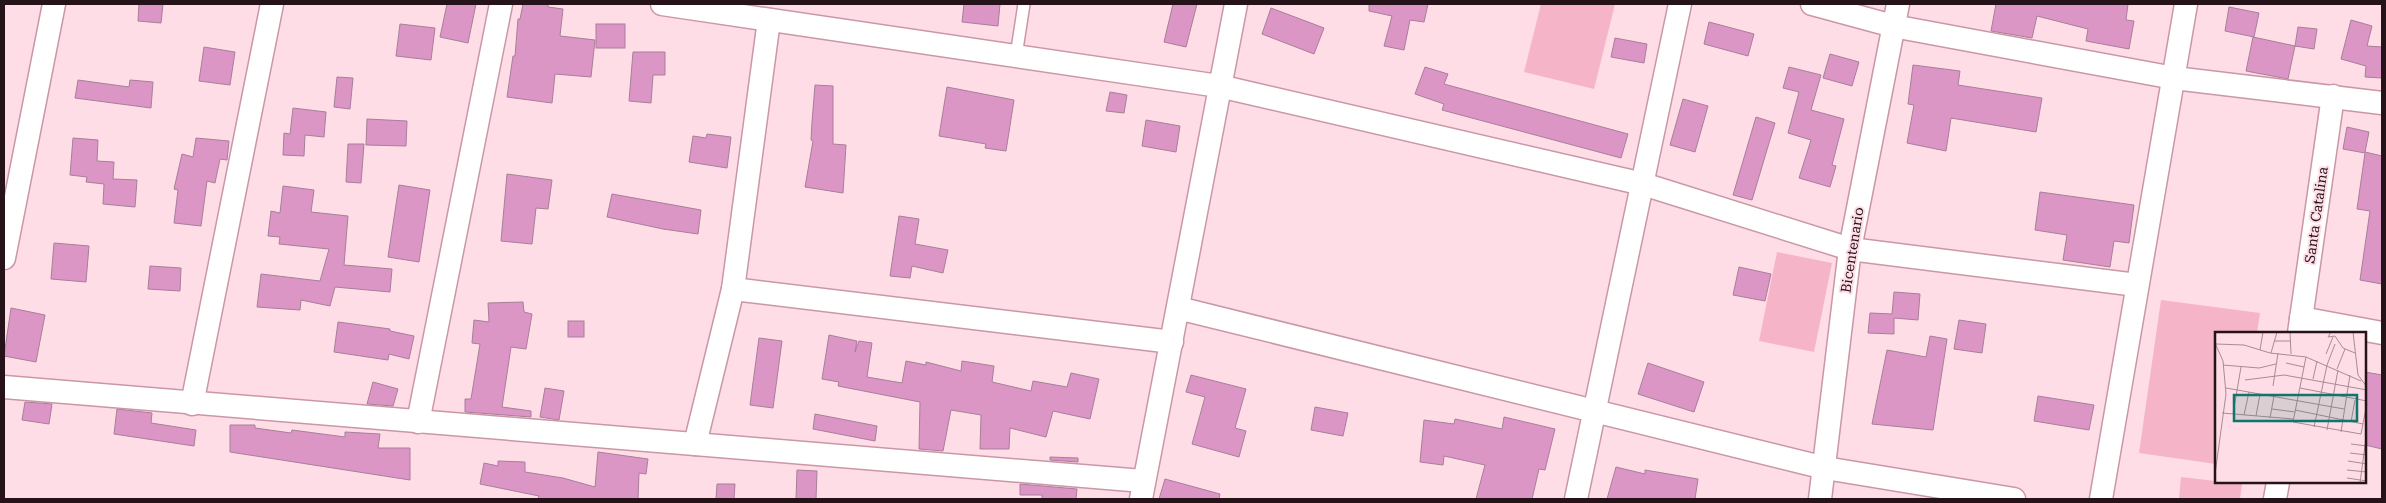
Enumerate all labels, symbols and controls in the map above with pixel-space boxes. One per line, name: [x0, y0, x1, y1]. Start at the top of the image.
street label: Santa Catalina: [2301, 165, 2331, 264]
street label: Bicentenario: [1837, 206, 1867, 294]
inset map: [2215, 332, 2366, 483]

